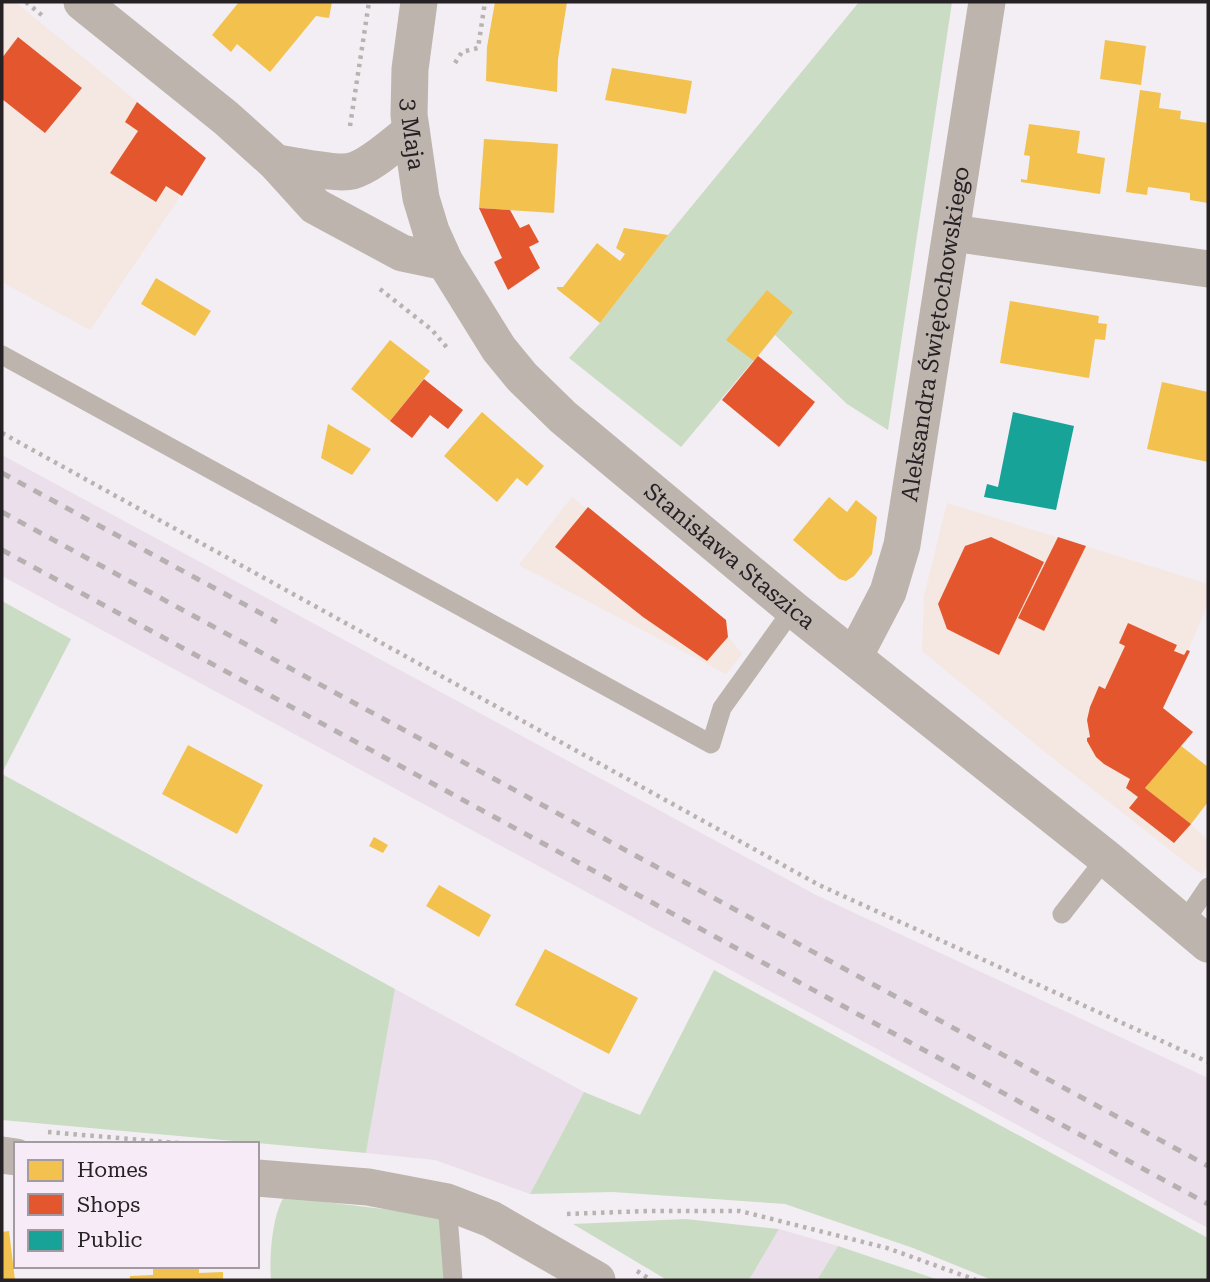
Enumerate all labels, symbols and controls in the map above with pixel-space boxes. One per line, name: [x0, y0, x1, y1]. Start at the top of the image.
street label: 3 Maja: [395, 98, 430, 172]
street label: Aleksandra Świętochowskiego: [896, 165, 975, 504]
street label: Stanisława Staszica: [639, 478, 821, 636]
legend: [14, 1142, 259, 1268]
text: Homes: [77, 1158, 148, 1182]
text: Shops: [77, 1193, 140, 1217]
text: Public: [77, 1228, 143, 1252]

